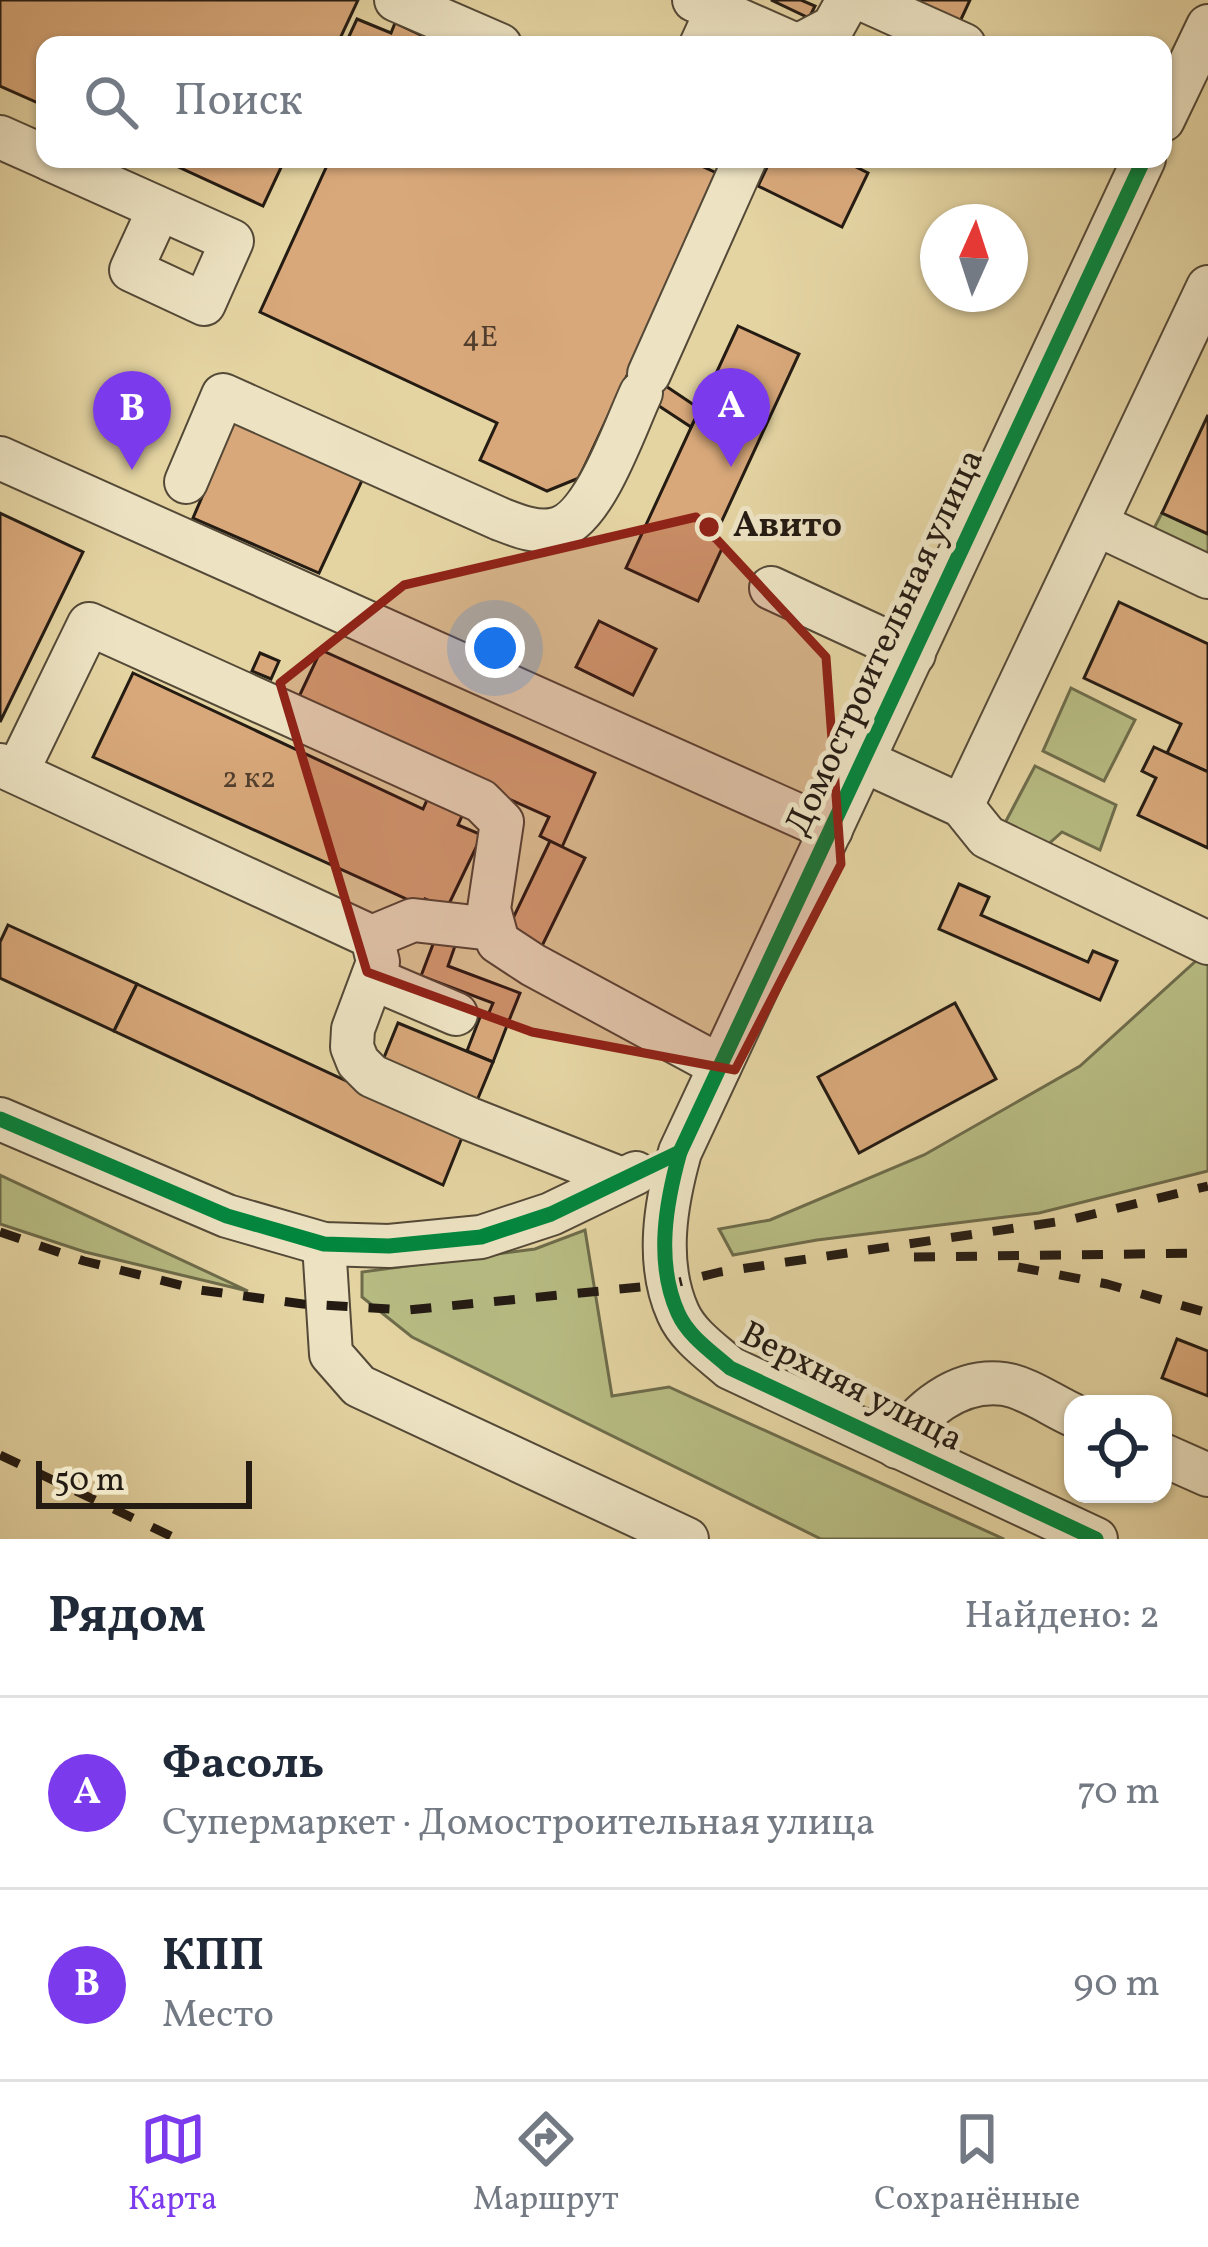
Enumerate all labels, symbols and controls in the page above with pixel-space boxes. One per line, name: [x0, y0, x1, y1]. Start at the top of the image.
search box: [36, 36, 1172, 168]
icon: search: [78, 69, 144, 135]
text: Поиск: [174, 71, 303, 134]
north arrow: [920, 204, 1028, 312]
house number: 4Е: [462, 317, 498, 359]
pin: A: [692, 368, 770, 467]
pin: B: [93, 371, 171, 470]
street label: Домостроительная улица: [774, 441, 998, 845]
place label: Авито: [733, 502, 842, 552]
marker: Авито: [696, 514, 722, 540]
your location: [465, 618, 525, 678]
house number: 2 к2: [222, 758, 276, 800]
street label: Верхняя улица: [731, 1310, 971, 1466]
map controls: [1064, 1395, 1172, 1503]
button: locate: [1064, 1395, 1172, 1503]
scale bar: [36, 1455, 252, 1508]
text: 50 m: [54, 1459, 125, 1505]
text: Рядом: [48, 1582, 206, 1653]
text: Найдено: 2: [964, 1590, 1160, 1644]
text: Фасоль: [162, 1734, 324, 1797]
text: A: [73, 1766, 101, 1820]
text: 70 m: [1077, 1766, 1160, 1820]
text: Супермаркет · Домостроительная улица: [162, 1797, 875, 1851]
text: КПП: [162, 1926, 264, 1989]
text: B: [74, 1958, 100, 2012]
text: 90 m: [1073, 1958, 1160, 2012]
text: Место: [162, 1989, 274, 2043]
tab: Карта: [128, 2106, 217, 2224]
tab: Маршрут: [473, 2106, 619, 2224]
tab: Сохранённые: [874, 2106, 1080, 2224]

